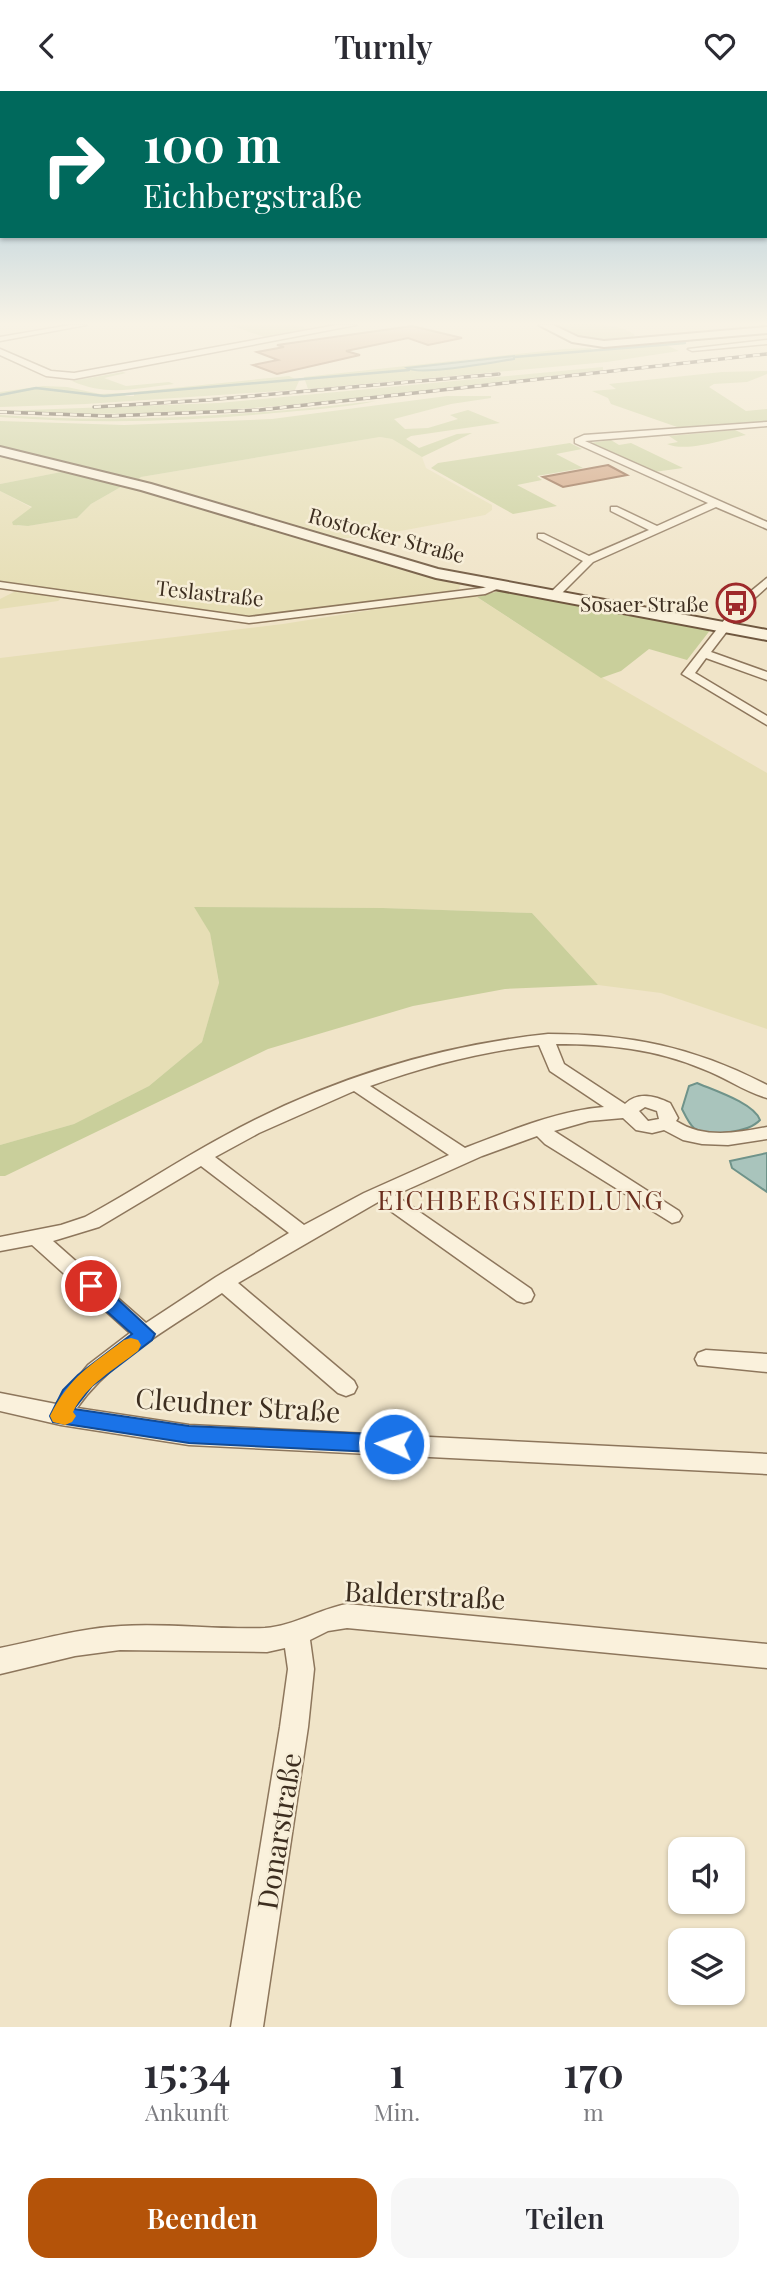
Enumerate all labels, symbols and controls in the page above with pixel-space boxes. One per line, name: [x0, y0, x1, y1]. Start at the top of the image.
text: Turnly: [334, 24, 433, 67]
icon: back: [28, 27, 66, 65]
icon: heart: [701, 27, 739, 65]
text: 100 m: [143, 110, 281, 175]
icon: right: [28, 119, 119, 210]
text: Eichbergstraße: [143, 173, 362, 216]
street label: Rostocker Straße: [306, 500, 468, 568]
street label: Teslastraße: [155, 572, 265, 612]
bus stop icon: Sosaer Straße: [715, 582, 757, 624]
place label: Sosaer Straße: [580, 589, 709, 617]
district label: EICHBERGSIEDLUNG: [377, 1182, 665, 1217]
pin: [61, 1256, 121, 1316]
icon: arrive: [72, 1267, 110, 1305]
street label: Cleudner Straße: [134, 1378, 342, 1430]
position arrow: [357, 1407, 431, 1481]
street label: Balderstraße: [343, 1571, 507, 1617]
street label: Donarstraße: [247, 1750, 309, 1912]
map controls: [668, 1837, 745, 2005]
button: sound: [668, 1837, 745, 1914]
button: layers: [668, 1928, 745, 2005]
text: 15:34: [143, 2043, 231, 2099]
text: 1: [389, 2043, 405, 2099]
text: 170: [563, 2043, 624, 2099]
text: Ankunft: [145, 2096, 229, 2127]
text: Min.: [374, 2096, 420, 2127]
text: m: [583, 2096, 604, 2127]
button: Beenden: [28, 2178, 377, 2258]
button: Teilen: [391, 2178, 739, 2258]

